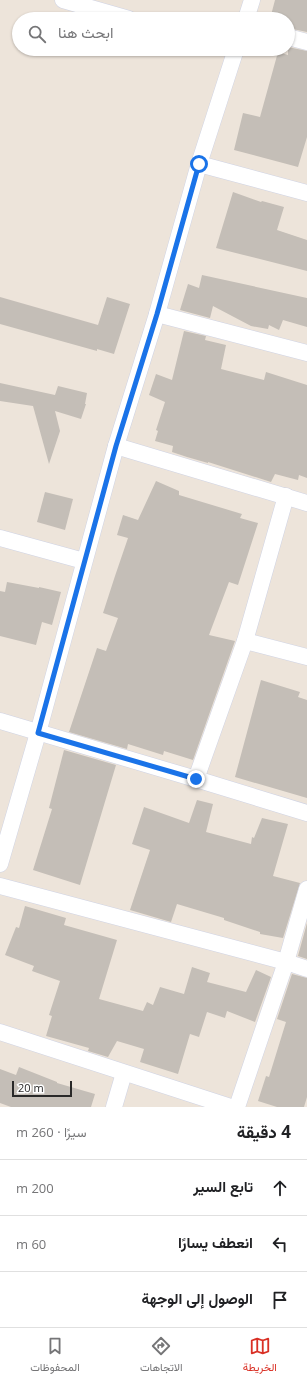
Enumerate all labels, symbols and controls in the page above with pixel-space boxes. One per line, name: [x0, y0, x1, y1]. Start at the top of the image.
search box: [12, 12, 295, 56]
text: ابحث هنا: [58, 22, 113, 42]
icon: search: [26, 23, 48, 45]
route start: [190, 155, 208, 173]
route end: [187, 770, 205, 788]
scale bar: [12, 1079, 72, 1098]
text: 20 m: [18, 1080, 44, 1095]
text: 4 دقيقة: [237, 1120, 291, 1143]
text: سيرًا · 260 m: [16, 1123, 86, 1141]
text: تابع السير: [193, 1176, 253, 1196]
icon: ahead: [269, 1177, 291, 1199]
text: 200 m: [16, 1179, 54, 1197]
text: انعطف يسارًا: [178, 1232, 253, 1252]
icon: left: [269, 1233, 291, 1255]
text: 60 m: [16, 1235, 46, 1253]
text: الوصول إلى الوجهة: [142, 1288, 253, 1308]
icon: arrive: [269, 1289, 291, 1311]
tab: المحفوظات: [30, 1335, 80, 1377]
tab: الاتجاهات: [140, 1335, 183, 1377]
tab: الخريطة: [243, 1335, 277, 1377]

